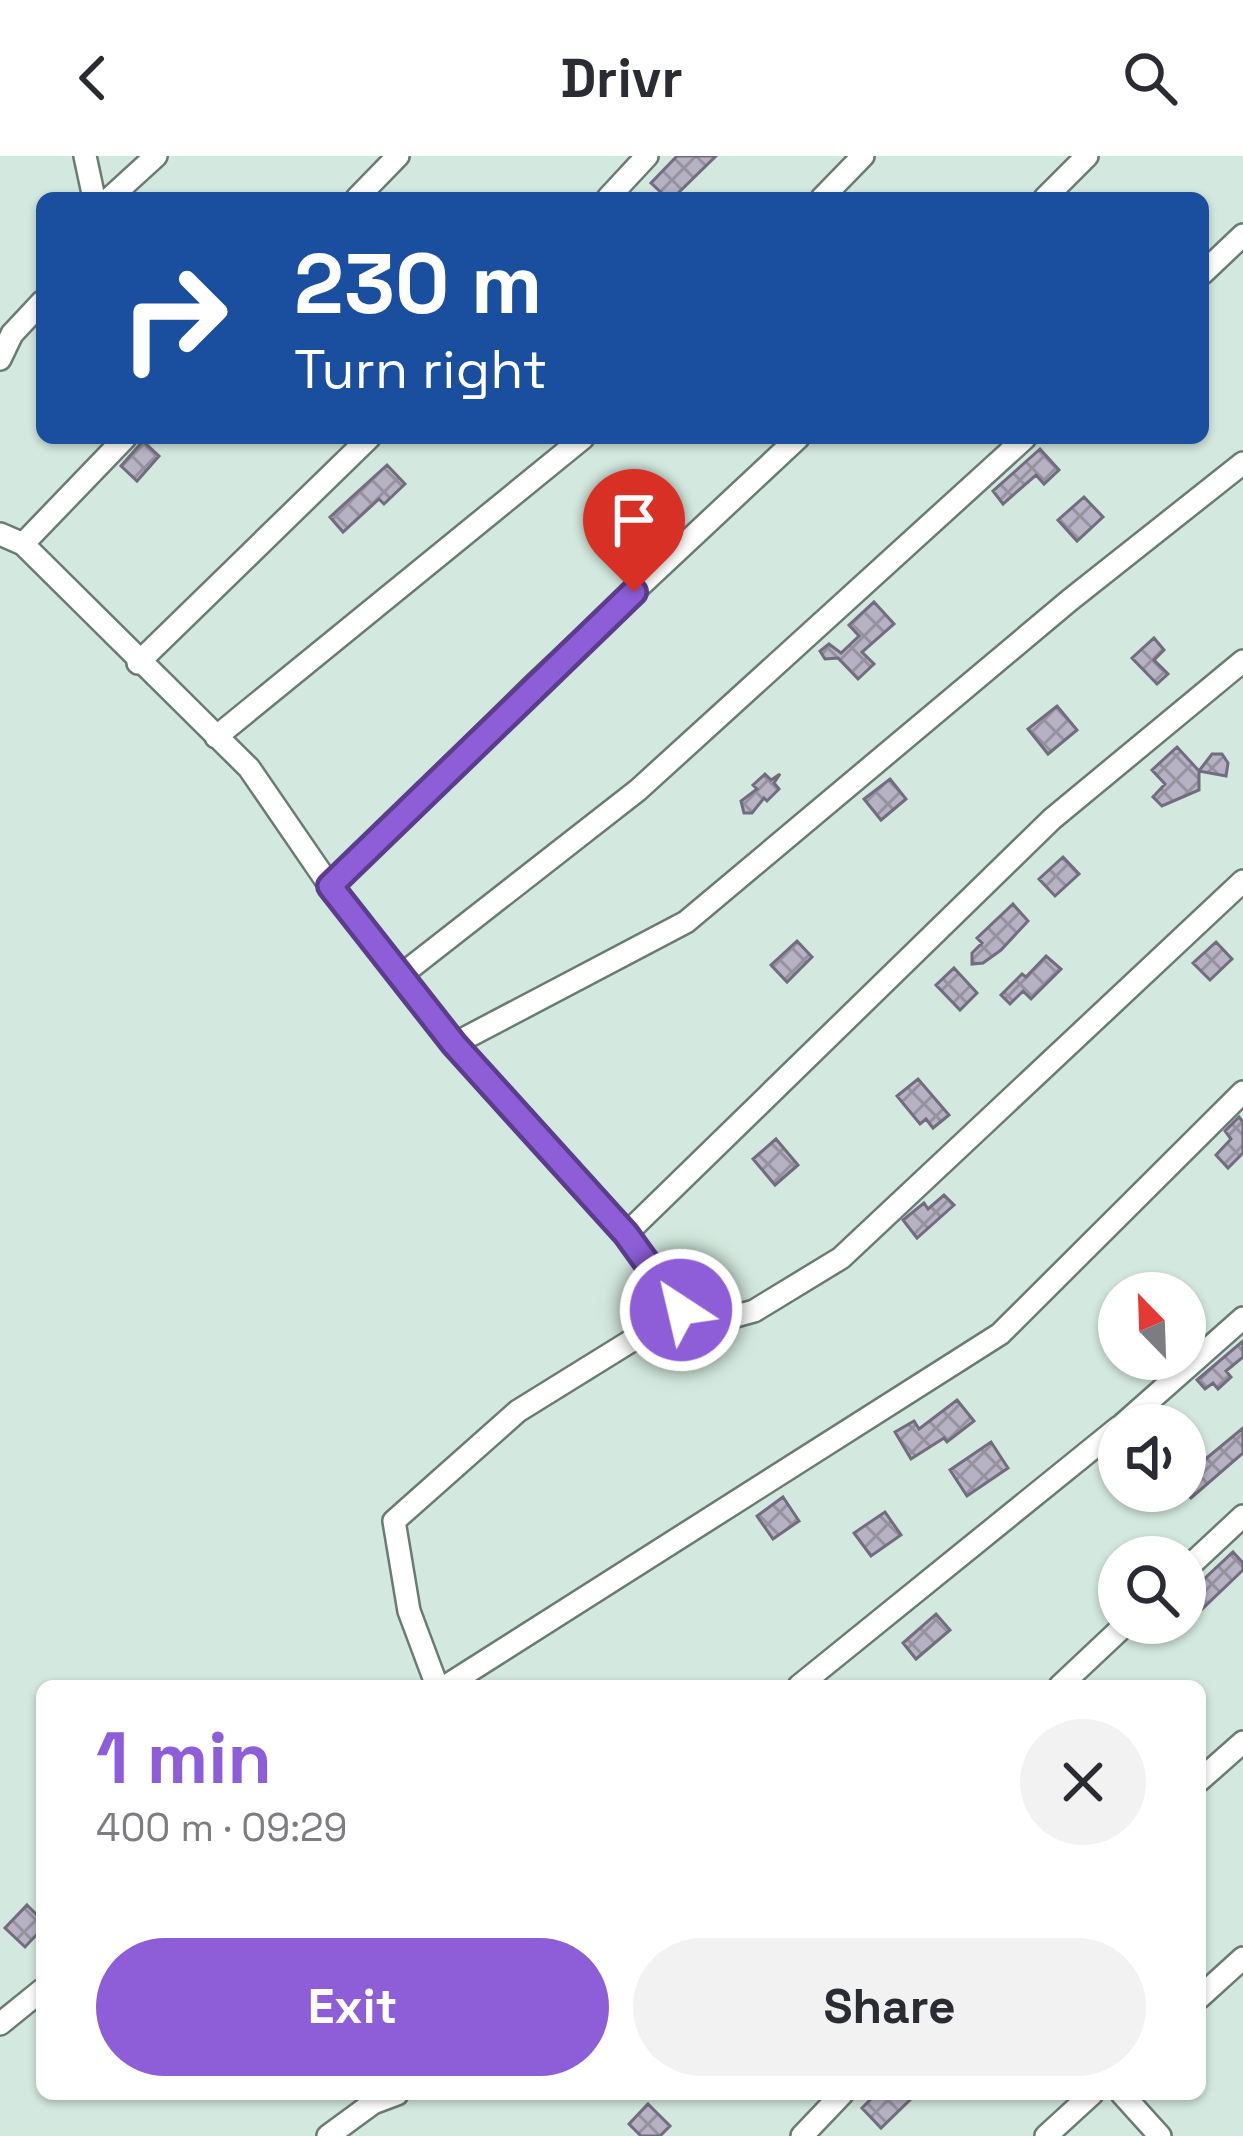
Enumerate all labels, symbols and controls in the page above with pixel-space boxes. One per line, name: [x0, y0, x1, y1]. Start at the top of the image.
text: Drivr: [560, 44, 683, 113]
icon: back: [60, 45, 126, 111]
icon: search: [1117, 45, 1183, 111]
text: 230 m: [294, 230, 542, 338]
icon: right: [96, 240, 252, 396]
text: Turn right: [294, 335, 547, 404]
pin: [583, 469, 685, 592]
icon: arrive: [601, 487, 667, 553]
position arrow: [618, 1247, 744, 1373]
north arrow: [1098, 1272, 1206, 1380]
map controls: [1098, 1272, 1206, 1644]
button: sound: [1098, 1404, 1206, 1512]
button: search: [1098, 1536, 1206, 1644]
text: 1 min: [96, 1712, 272, 1804]
button: close: [1020, 1719, 1146, 1845]
text: 400 m · 09:29: [96, 1803, 347, 1852]
button: Exit: [96, 1938, 609, 2076]
button: Share: [633, 1938, 1146, 2076]

